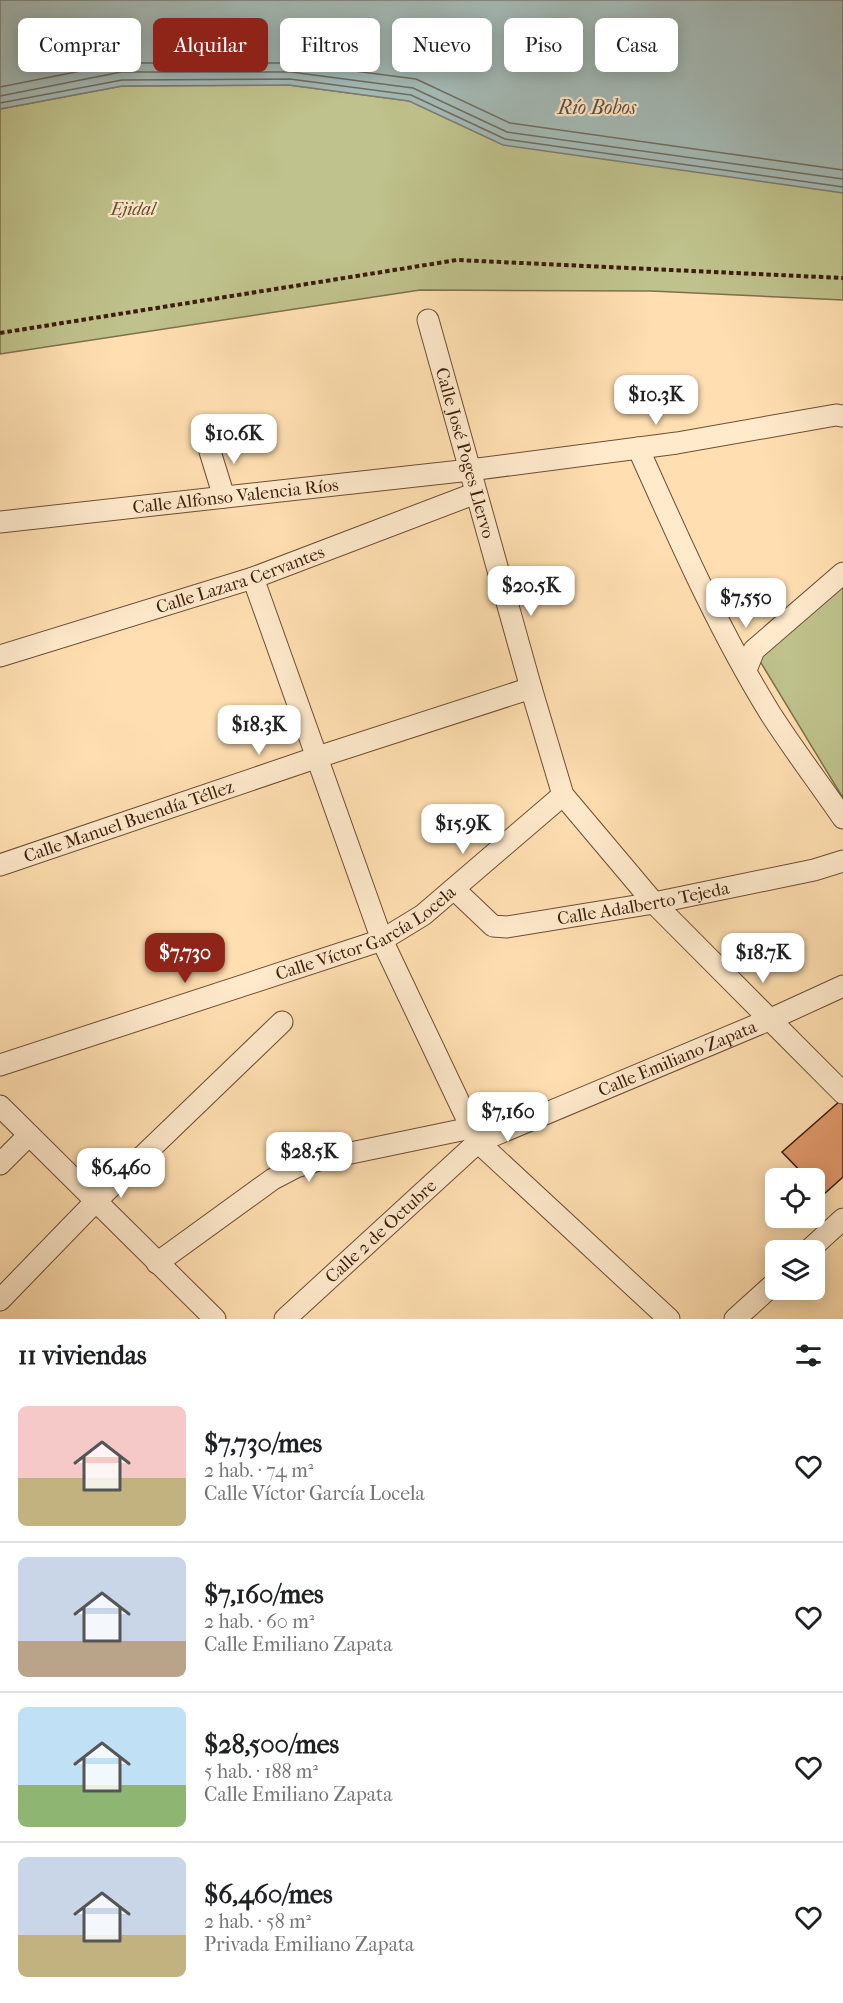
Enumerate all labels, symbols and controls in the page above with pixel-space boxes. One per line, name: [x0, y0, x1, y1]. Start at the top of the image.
chip: Comprar: [18, 18, 141, 72]
chip: Alquilar: [153, 18, 268, 72]
chip: Filtros: [280, 18, 380, 72]
chip: Nuevo: [392, 18, 492, 72]
chip: Piso: [504, 18, 583, 72]
chip: Casa: [595, 18, 678, 72]
water label: Río Bobos: [556, 96, 637, 119]
park label: Ejidal: [110, 199, 158, 220]
street label: Calle José Poges Llervo: [431, 365, 499, 541]
pin: $10.3K: [607, 375, 705, 426]
text: $10.3K: [628, 383, 684, 406]
pin: $10.6K: [185, 414, 283, 465]
text: $10.6K: [205, 422, 263, 445]
street label: Calle Alfonso Valencia Ríos: [132, 474, 340, 518]
street label: Calle Lazara Cervantes: [153, 541, 328, 618]
pin: $20.5K: [482, 566, 580, 617]
text: $20.5K: [502, 574, 560, 597]
pin: $7,550: [697, 578, 795, 629]
text: $7,550: [720, 586, 772, 609]
pin: $18.3K: [210, 705, 308, 756]
text: $18.3K: [232, 713, 286, 736]
street label: Calle Manuel Buendía Téllez: [21, 776, 237, 867]
pin: $15.9K: [414, 804, 512, 855]
text: $15.9K: [435, 812, 491, 835]
street label: Calle Adalberto Tejeda: [556, 877, 732, 929]
street label: Calle Víctor García Locela: [273, 881, 460, 985]
pin: $7,730: [136, 933, 234, 984]
pin: $18.7K: [714, 933, 812, 984]
text: $7,730: [159, 941, 211, 964]
text: $18.7K: [735, 941, 791, 964]
street label: Calle Emiliano Zapata: [595, 1016, 760, 1101]
pin: $7,160: [459, 1092, 557, 1143]
text: $7,160: [481, 1100, 535, 1123]
pin: $28.5K: [260, 1132, 358, 1183]
text: $28.5K: [280, 1140, 338, 1163]
pin: $6,460: [72, 1148, 170, 1199]
text: $6,460: [91, 1156, 151, 1179]
map controls: [765, 1168, 825, 1300]
button: locate: [765, 1168, 825, 1228]
street label: Calle 2 de Octubre: [321, 1175, 441, 1287]
button: layers: [765, 1240, 825, 1300]
icon: filters: [792, 1339, 825, 1372]
text: 11 viviendas: [18, 1340, 147, 1371]
text: $7,730/mes: [204, 1428, 322, 1459]
icon: home: [66, 1430, 138, 1502]
icon: heart: [792, 1450, 825, 1483]
text: 2 hab. · 74 m²: [204, 1459, 313, 1482]
text: Calle Víctor García Locela: [204, 1482, 425, 1505]
text: $7,160/mes: [204, 1579, 324, 1610]
icon: home: [66, 1581, 138, 1653]
icon: heart: [792, 1601, 825, 1634]
text: 2 hab. · 60 m²: [204, 1610, 314, 1633]
text: Calle Emiliano Zapata: [204, 1633, 392, 1656]
text: $28,500/mes: [204, 1729, 339, 1760]
icon: home: [66, 1731, 138, 1803]
icon: heart: [792, 1751, 825, 1784]
text: 5 hab. · 188 m²: [204, 1760, 318, 1783]
text: Calle Emiliano Zapata: [204, 1783, 392, 1806]
text: $6,460/mes: [204, 1879, 333, 1910]
icon: home: [66, 1881, 138, 1953]
icon: heart: [792, 1901, 825, 1934]
text: 2 hab. · 58 m²: [204, 1910, 311, 1933]
text: Privada Emiliano Zapata: [204, 1933, 414, 1956]

